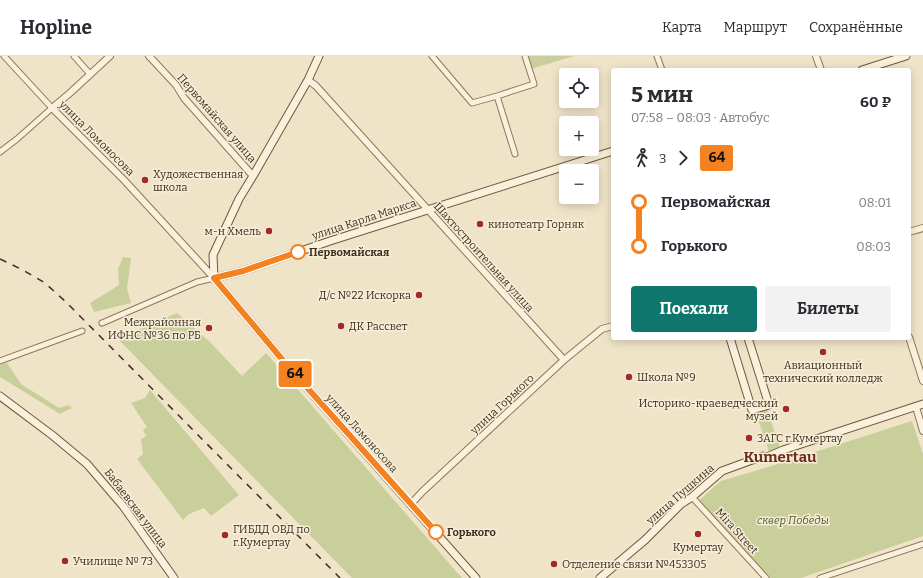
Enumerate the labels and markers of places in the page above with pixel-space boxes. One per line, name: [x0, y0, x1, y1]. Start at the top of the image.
place label: Художественная школа: [153, 168, 243, 194]
marker: Художественная школа: [140, 175, 150, 185]
place label: кинотеатр Горняк: [488, 218, 585, 231]
marker: кинотеатр Горняк: [475, 219, 485, 229]
place label: м-н Хмель: [204, 225, 261, 238]
marker: м-н Хмель: [264, 226, 274, 236]
marker: Первомайская: [290, 244, 306, 260]
place label: Первомайская: [309, 246, 390, 259]
place label: Д/с №22 Искорка: [319, 289, 411, 302]
marker: Д/с №22 Искорка: [414, 290, 424, 300]
place label: Межрайонная ИФНС №36 по РБ: [108, 316, 201, 342]
place label: ДК Рассвет: [349, 320, 408, 333]
marker: ДК Рассвет: [336, 321, 346, 331]
marker: Межрайонная ИФНС №36 по РБ: [204, 323, 214, 333]
marker: Авиационный технический колледж: [818, 347, 828, 357]
place label: Авиационный технический колледж: [763, 359, 884, 385]
place label: Школа №9: [637, 371, 696, 384]
marker: Школа №9: [624, 372, 634, 382]
place label: Историко-краеведческий музей: [639, 397, 778, 423]
marker: Историко-краеведческий музей: [781, 404, 791, 414]
place label: ЗАГС г.Кумертау: [757, 432, 843, 445]
marker: ЗАГС г.Кумертау: [744, 433, 754, 443]
place label: ГИБДД ОВД по г.Кумертау: [233, 523, 310, 549]
marker: Горького: [428, 524, 444, 540]
place label: Горького: [447, 526, 496, 539]
marker: Кумертау: [693, 529, 703, 539]
marker: ГИБДД ОВД по г.Кумертау: [220, 530, 230, 540]
place label: Кумертау: [673, 541, 723, 554]
place label: Училище № 73: [73, 555, 153, 568]
marker: Училище № 73: [60, 556, 70, 566]
place label: Отделение связи №453305: [562, 558, 707, 571]
marker: Отделение связи №453305: [549, 559, 559, 569]

